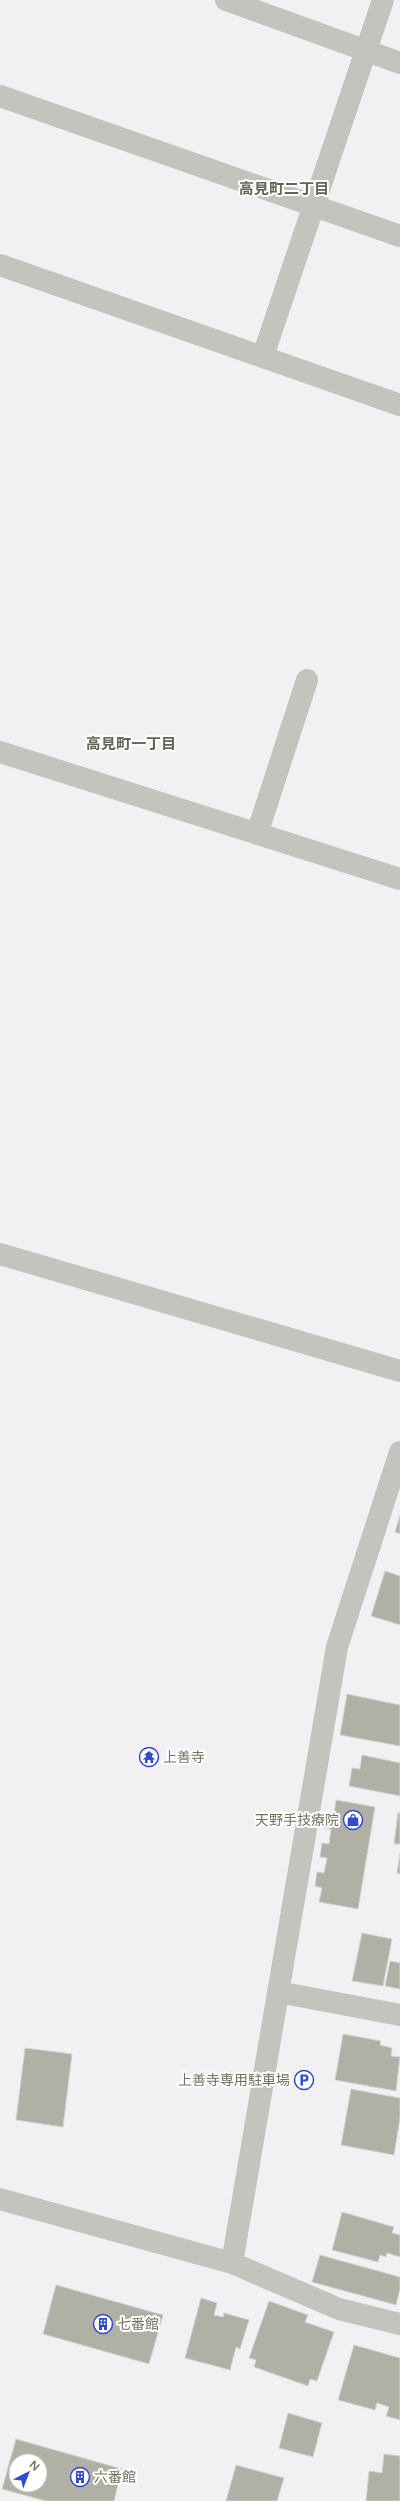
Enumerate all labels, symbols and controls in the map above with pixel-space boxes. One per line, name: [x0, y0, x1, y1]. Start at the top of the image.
district label: 高見町二丁目: [239, 180, 329, 198]
district label: 高見町一丁目: [86, 735, 176, 753]
temple icon: 上善寺: [138, 1746, 160, 1768]
place label: 上善寺: [163, 1749, 205, 1766]
shop icon: 天野手技療院: [342, 1809, 364, 1831]
place label: 天野手技療院: [255, 1812, 339, 1829]
parking icon: 上善寺専用駐車場: [293, 2069, 315, 2091]
place label: 上善寺専用駐車場: [178, 2072, 290, 2089]
building icon: 七番館: [92, 2313, 114, 2335]
place label: 七番館: [117, 2316, 159, 2333]
north arrow: [8, 2453, 48, 2493]
text: N: [27, 2458, 42, 2474]
building icon: 六番館: [69, 2466, 91, 2488]
place label: 六番館: [94, 2469, 136, 2486]

